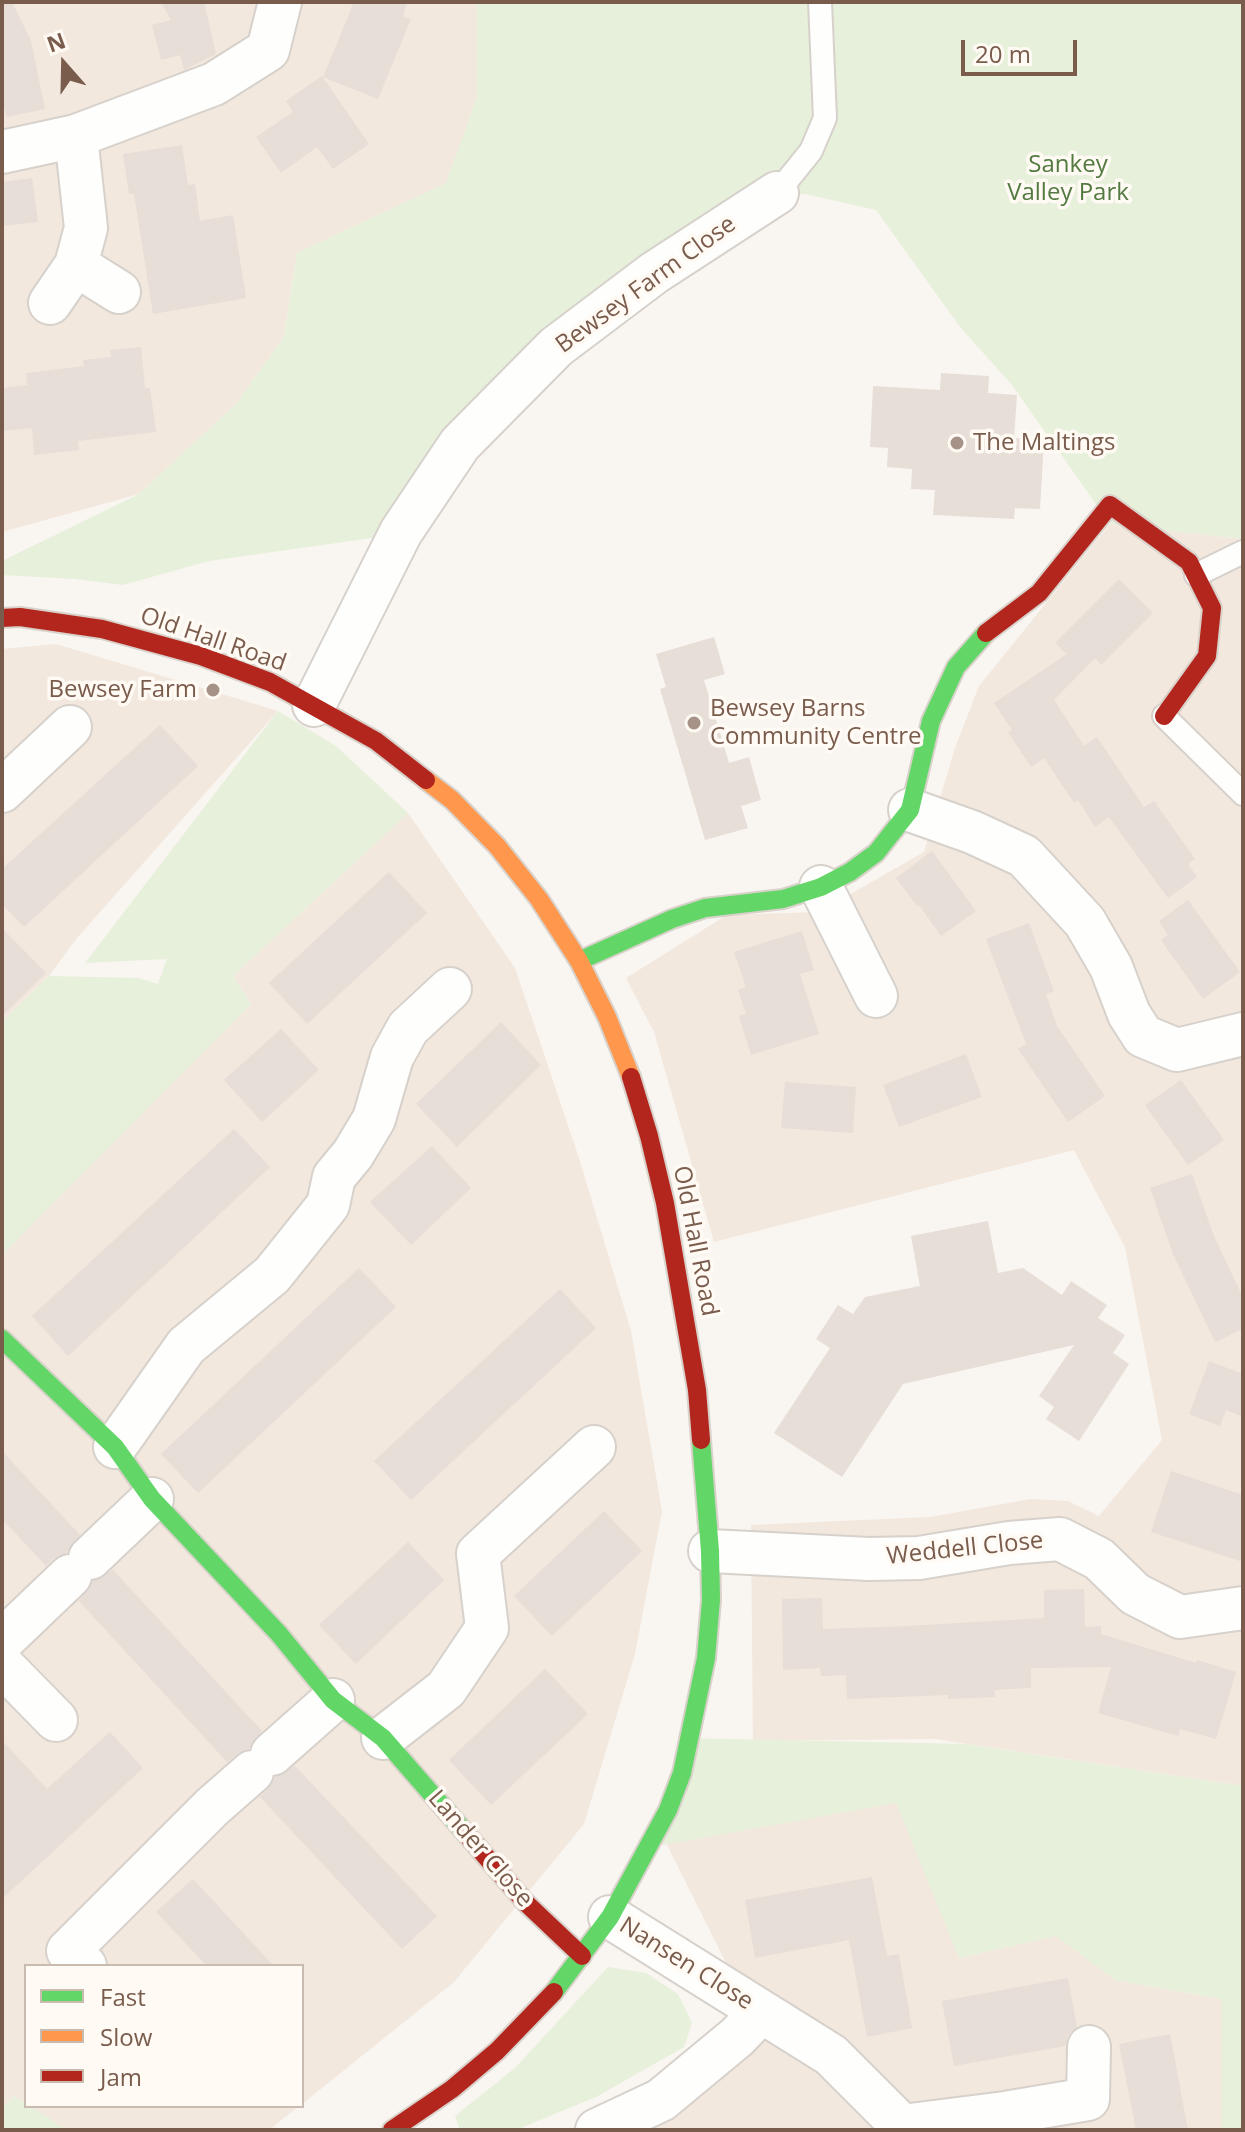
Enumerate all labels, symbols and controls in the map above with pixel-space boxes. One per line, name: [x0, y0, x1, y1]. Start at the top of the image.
north arrow: [24, 24, 104, 104]
text: N: [42, 24, 69, 59]
scale bar: [965, 24, 1081, 74]
text: 20 m: [975, 37, 1031, 70]
park label: Sankey Valley Park: [1007, 151, 1129, 207]
street label: Bewsey Farm Close: [550, 210, 742, 360]
place label: The Maltings: [973, 429, 1115, 457]
marker: The Maltings: [948, 434, 966, 452]
street label: Old Hall Road: [136, 602, 290, 678]
place label: Bewsey Farm: [48, 676, 197, 704]
marker: Bewsey Farm: [204, 681, 222, 699]
place label: Bewsey Barns Community Centre: [710, 695, 921, 751]
marker: Bewsey Barns Community Centre: [685, 714, 703, 732]
street label: Old Hall Road: [666, 1164, 724, 1318]
street label: Weddell Close: [885, 1526, 1045, 1572]
street label: Lander Close: [421, 1785, 539, 1913]
street label: Nansen Close: [614, 1911, 758, 2017]
legend: [24, 1964, 304, 2108]
text: Fast: [100, 1980, 146, 2013]
text: Slow: [100, 2020, 152, 2053]
text: Jam: [100, 2060, 142, 2093]

